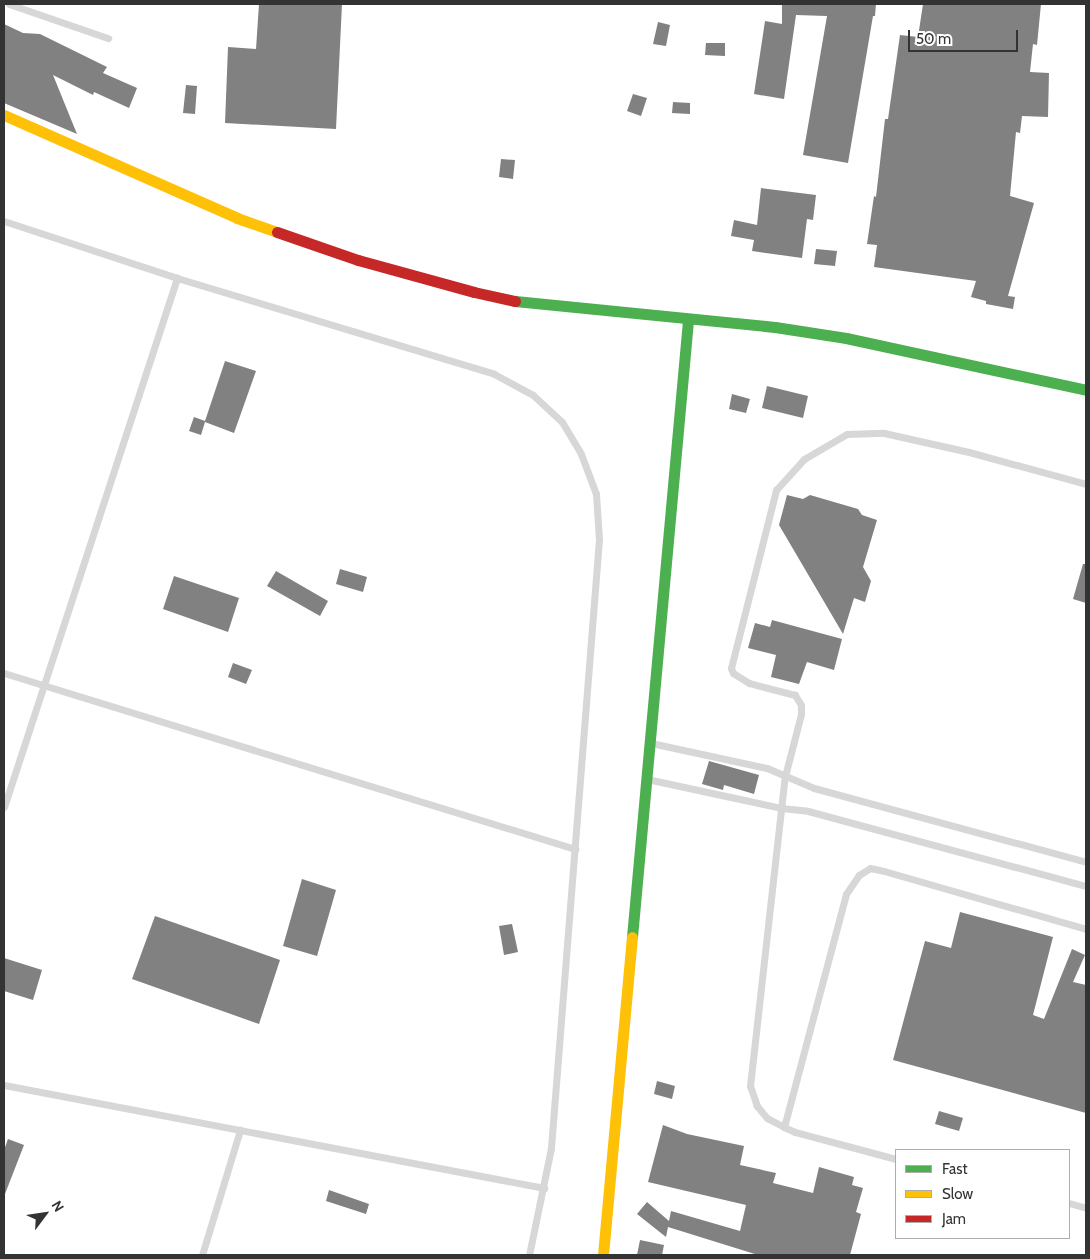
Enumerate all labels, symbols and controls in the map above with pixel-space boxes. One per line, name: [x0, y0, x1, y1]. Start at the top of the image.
scale bar: [910, 20, 1020, 52]
text: 50 m: [916, 30, 951, 48]
legend: [895, 1149, 1070, 1239]
text: Fast: [942, 1160, 967, 1178]
text: Slow: [942, 1185, 973, 1203]
north arrow: [20, 1189, 70, 1239]
text: N: [48, 1197, 68, 1215]
text: Jam: [942, 1210, 966, 1228]

